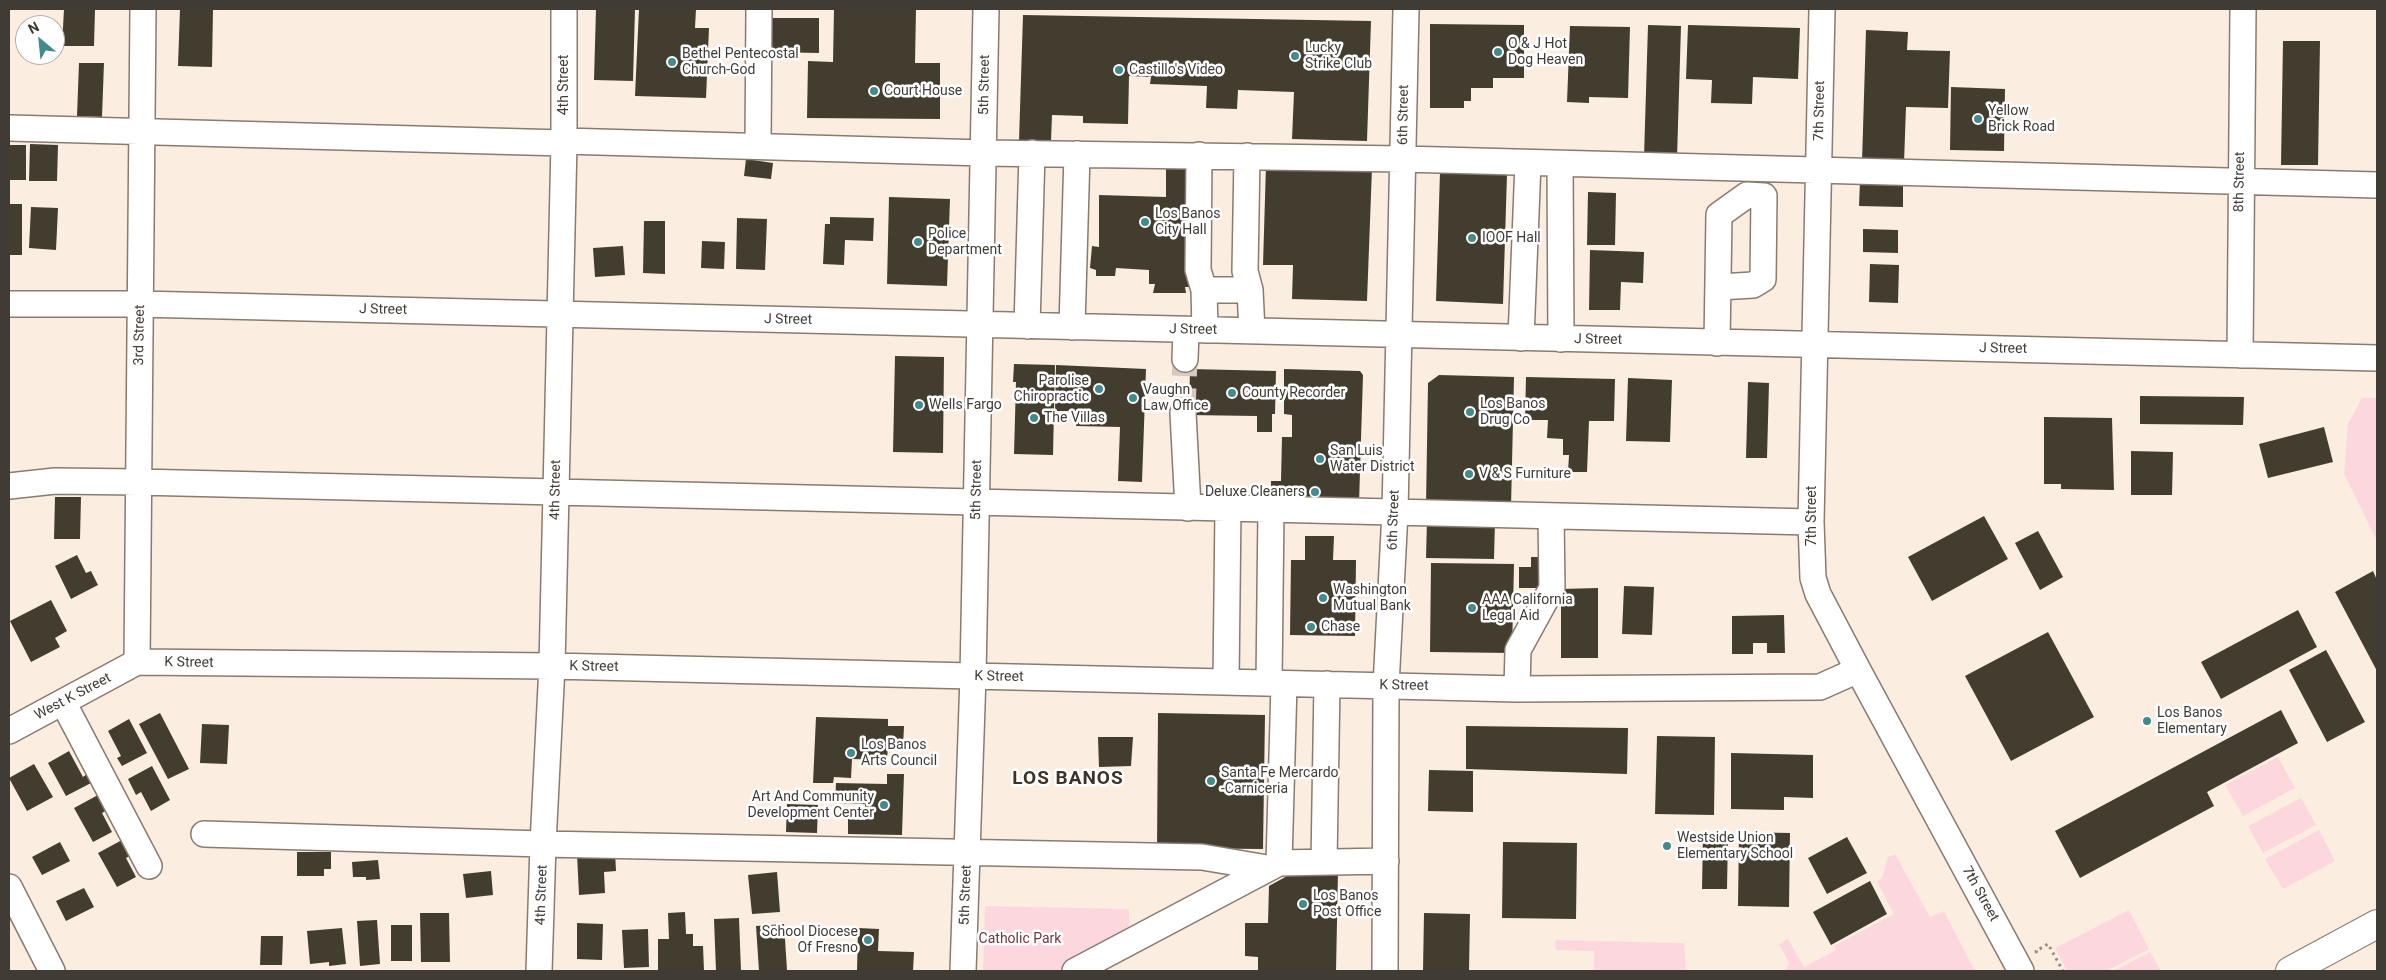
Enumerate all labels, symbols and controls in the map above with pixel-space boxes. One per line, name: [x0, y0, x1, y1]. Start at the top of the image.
north arrow: [15, 15, 65, 65]
text: N: [25, 18, 42, 37]
place label: O & J Hot Dog Heaven: [1508, 36, 1583, 68]
place label: Lucky Strike Club: [1305, 40, 1372, 72]
place label: Bethel Pentecostal Church-God: [682, 46, 799, 78]
marker: O & J Hot Dog Heaven: [1492, 46, 1504, 58]
marker: Lucky Strike Club: [1289, 50, 1301, 62]
street label: 4th Street: [556, 55, 572, 115]
street label: 5th Street: [976, 55, 994, 115]
marker: Bethel Pentecostal Church-God: [666, 56, 678, 68]
place label: Castillo's Video: [1129, 62, 1223, 78]
marker: Castillo's Video: [1113, 64, 1125, 76]
street label: 7th Street: [1811, 81, 1829, 141]
place label: Court House: [884, 83, 962, 99]
marker: Court House: [868, 85, 880, 97]
street label: 6th Street: [1395, 85, 1413, 145]
place label: Yellow Brick Road: [1988, 103, 2055, 136]
marker: Yellow Brick Road: [1972, 113, 1984, 125]
street label: 8th Street: [2231, 152, 2249, 212]
place label: Los Banos City Hall: [1155, 206, 1221, 238]
marker: Los Banos City Hall: [1139, 216, 1151, 228]
place label: Police Department: [928, 226, 1002, 258]
place label: IOOF Hall: [1482, 230, 1541, 246]
marker: IOOF Hall: [1466, 232, 1478, 244]
marker: Police Department: [912, 236, 924, 248]
street label: J Street: [359, 301, 407, 319]
street label: 3rd Street: [131, 304, 149, 366]
street label: J Street: [764, 311, 812, 329]
street label: J Street: [1169, 321, 1217, 339]
street label: J Street: [1574, 331, 1622, 349]
street label: J Street: [1979, 340, 2027, 358]
place label: Parolise Chiropractic: [1014, 373, 1089, 406]
place label: Vaughn Law Office: [1143, 382, 1208, 414]
marker: Parolise Chiropractic: [1093, 383, 1105, 395]
place label: County Recorder: [1242, 385, 1345, 401]
marker: County Recorder: [1226, 387, 1238, 399]
marker: Vaughn Law Office: [1127, 392, 1139, 404]
place label: Los Banos Drug Co: [1480, 396, 1546, 428]
place label: Wells Fargo: [929, 397, 1002, 413]
marker: Wells Fargo: [913, 399, 925, 411]
marker: Los Banos Drug Co: [1464, 406, 1476, 418]
place label: The Villas: [1044, 410, 1105, 426]
marker: The Villas: [1028, 412, 1040, 424]
place label: San Luis Water District: [1330, 443, 1414, 476]
marker: San Luis Water District: [1314, 453, 1326, 465]
street label: 4th Street: [547, 460, 565, 520]
street label: 5th Street: [968, 460, 986, 520]
place label: V & S Furniture: [1479, 466, 1571, 482]
marker: V & S Furniture: [1463, 468, 1475, 480]
place label: Deluxe Cleaners: [1205, 484, 1305, 500]
marker: Deluxe Cleaners: [1309, 486, 1321, 498]
street label: 7th Street: [1804, 486, 1820, 546]
street label: 6th Street: [1385, 489, 1403, 551]
place label: Washington Mutual Bank: [1333, 582, 1411, 614]
marker: Washington Mutual Bank: [1317, 592, 1329, 604]
place label: AAA California Legal Aid: [1482, 592, 1573, 624]
marker: AAA California Legal Aid: [1466, 602, 1478, 614]
place label: Chase: [1321, 619, 1360, 635]
marker: Chase: [1305, 621, 1317, 633]
street label: K Street: [164, 654, 214, 672]
street label: K Street: [569, 658, 619, 676]
street label: K Street: [974, 668, 1024, 686]
street label: West K Street: [32, 670, 114, 724]
street label: K Street: [1379, 677, 1429, 695]
place label: Los Banos Elementary: [2157, 705, 2227, 738]
marker: Los Banos Elementary: [2141, 715, 2153, 727]
place label: Los Banos Arts Council: [861, 737, 937, 770]
marker: Los Banos Arts Council: [845, 747, 857, 759]
place label: Santa Fe Mercardo -Carniceria: [1221, 765, 1339, 798]
district label: LOS BANOS: [1011, 768, 1125, 790]
marker: Santa Fe Mercardo -Carniceria: [1205, 775, 1217, 787]
place label: Art And Community Development Center: [748, 789, 874, 822]
marker: Art And Community Development Center: [878, 799, 890, 811]
place label: Westside Union Elementary School: [1677, 830, 1793, 862]
marker: Westside Union Elementary School: [1661, 840, 1673, 852]
street label: 7th Street: [1958, 863, 2002, 925]
street label: 4th Street: [533, 864, 551, 926]
street label: 5th Street: [957, 864, 975, 926]
place label: Los Banos Post Office: [1313, 888, 1381, 920]
marker: Los Banos Post Office: [1297, 898, 1309, 910]
place label: School Diocese Of Fresno: [762, 924, 858, 956]
park label: Catholic Park: [979, 931, 1061, 947]
marker: School Diocese Of Fresno: [862, 934, 874, 946]

